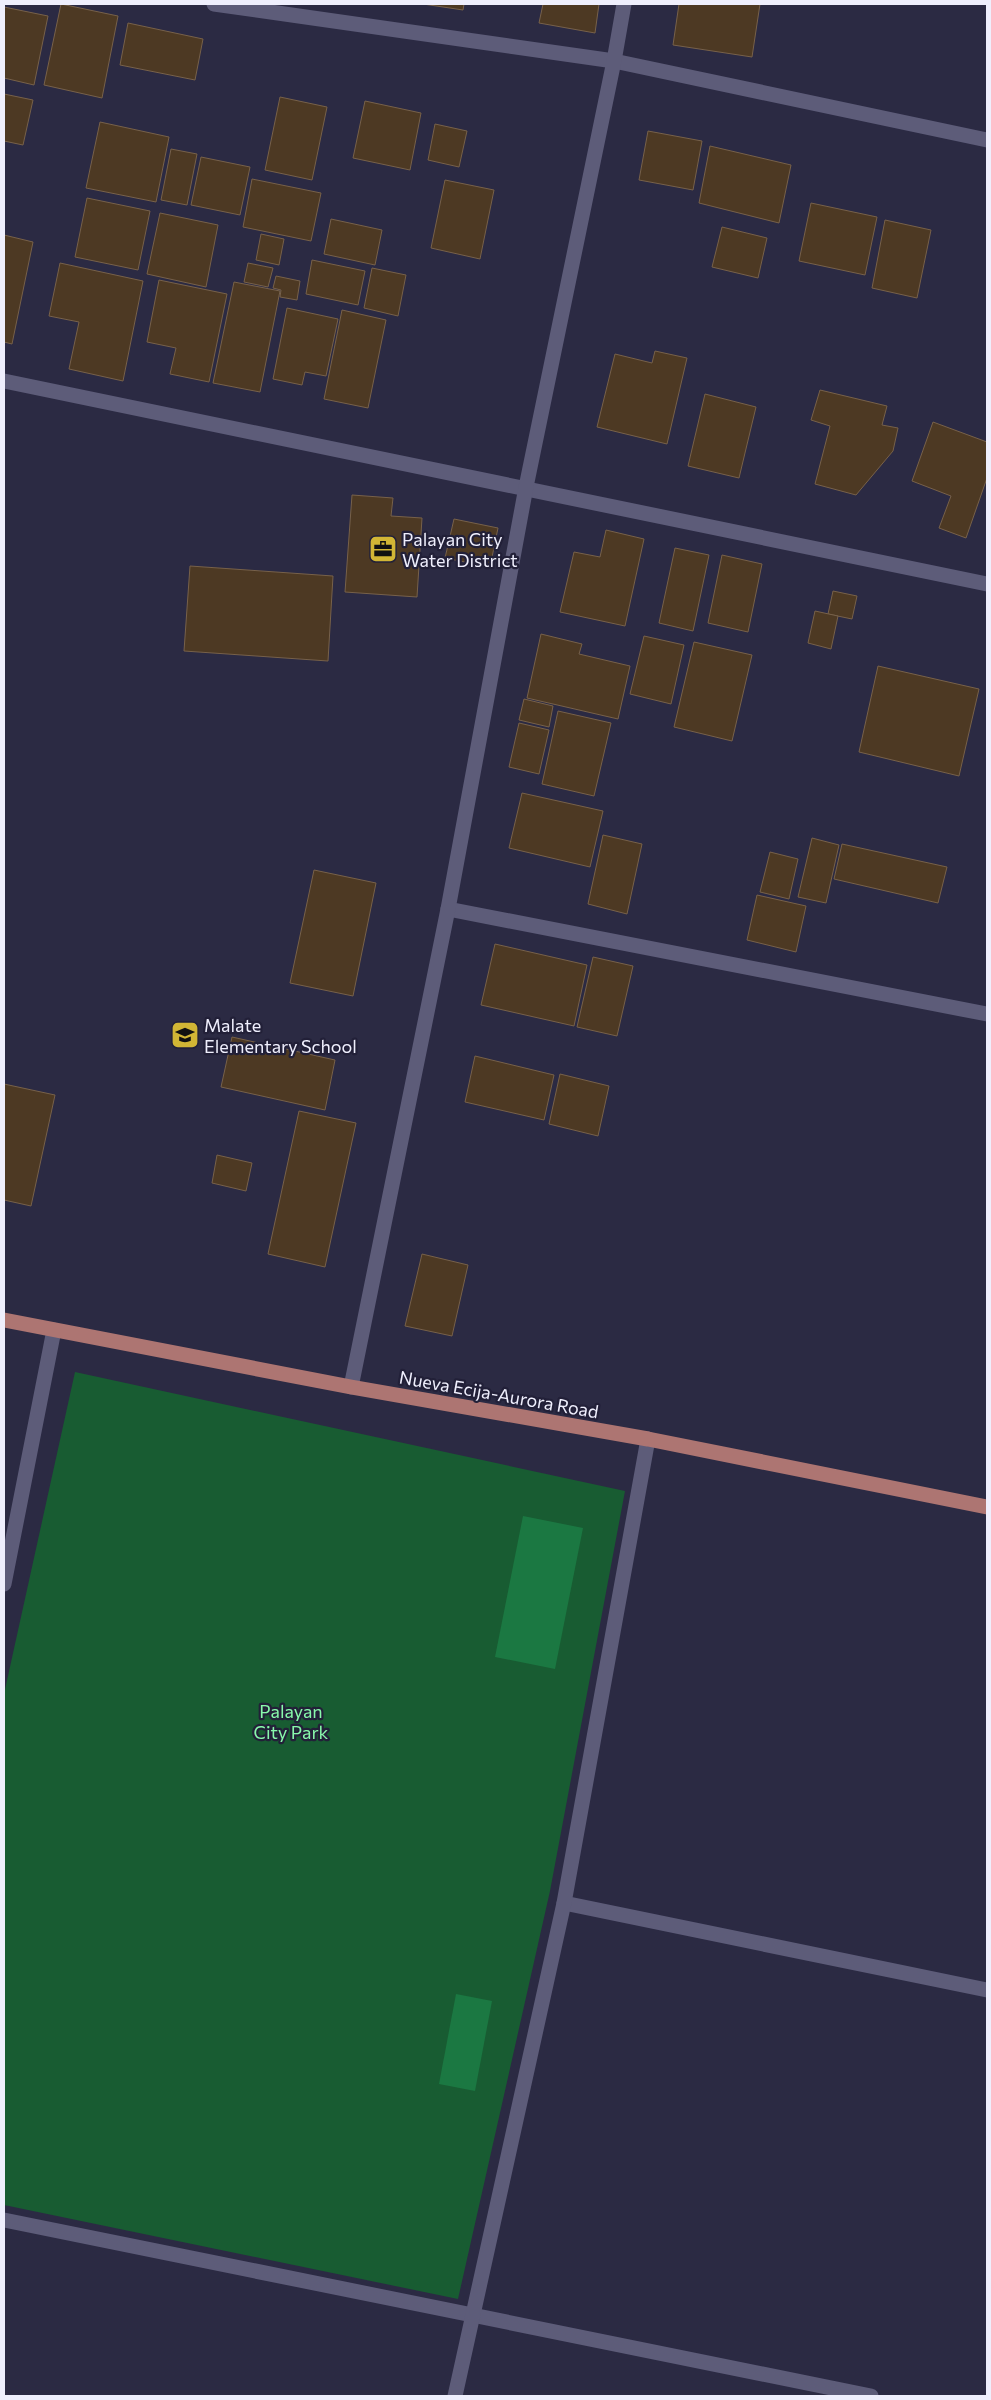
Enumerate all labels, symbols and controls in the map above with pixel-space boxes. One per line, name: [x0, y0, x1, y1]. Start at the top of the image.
place label: Palayan City Water District: [402, 528, 518, 571]
office icon: Palayan City Water District: [368, 534, 398, 564]
place label: Malate Elementary School: [204, 1014, 357, 1057]
school or university icon: Malate Elementary School: [170, 1020, 200, 1050]
street label: Nueva Ecija-Aurora Road: [398, 1366, 600, 1422]
park label: Palayan City Park: [254, 1700, 329, 1743]

